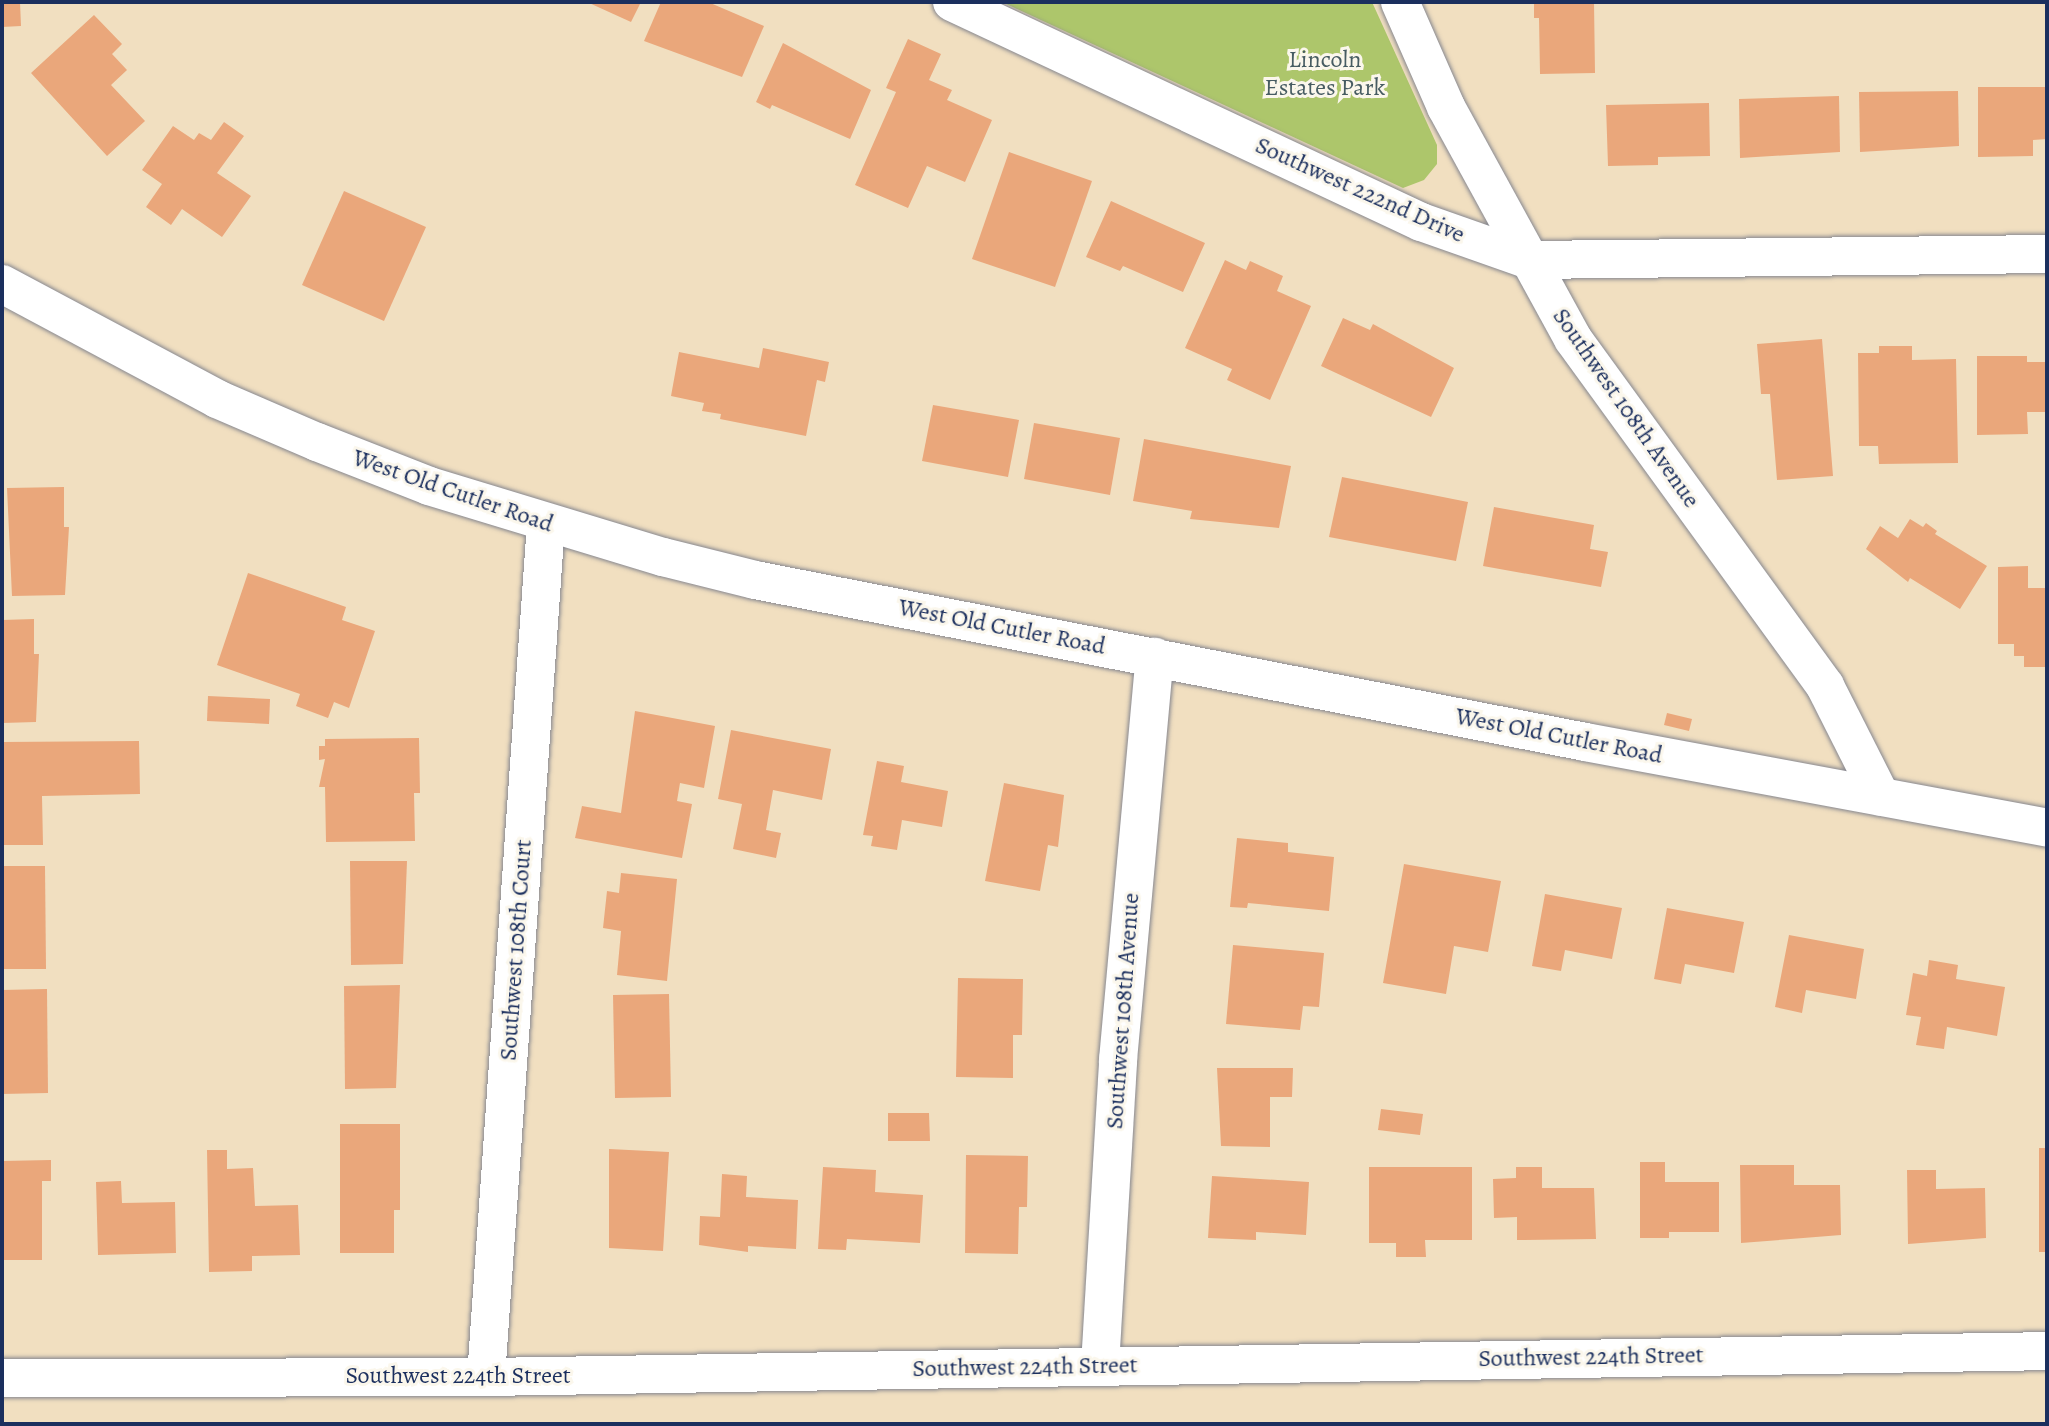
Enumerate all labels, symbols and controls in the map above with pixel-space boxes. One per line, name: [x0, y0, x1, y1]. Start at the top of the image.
park label: Lincoln Estates Park: [1264, 46, 1386, 102]
street label: Southwest 222nd Drive: [1251, 131, 1469, 249]
street label: Southwest 108th Avenue: [1546, 303, 1706, 513]
street label: West Old Cutler Road: [349, 443, 557, 539]
street label: West Old Cutler Road: [896, 593, 1108, 661]
street label: West Old Cutler Road: [1453, 702, 1665, 770]
street label: Southwest 108th Court: [494, 838, 538, 1062]
street label: Southwest 108th Avenue: [1100, 892, 1146, 1130]
street label: Southwest 224th Street: [1478, 1341, 1704, 1373]
street label: Southwest 224th Street: [912, 1351, 1138, 1383]
street label: Southwest 224th Street: [345, 1362, 571, 1390]

